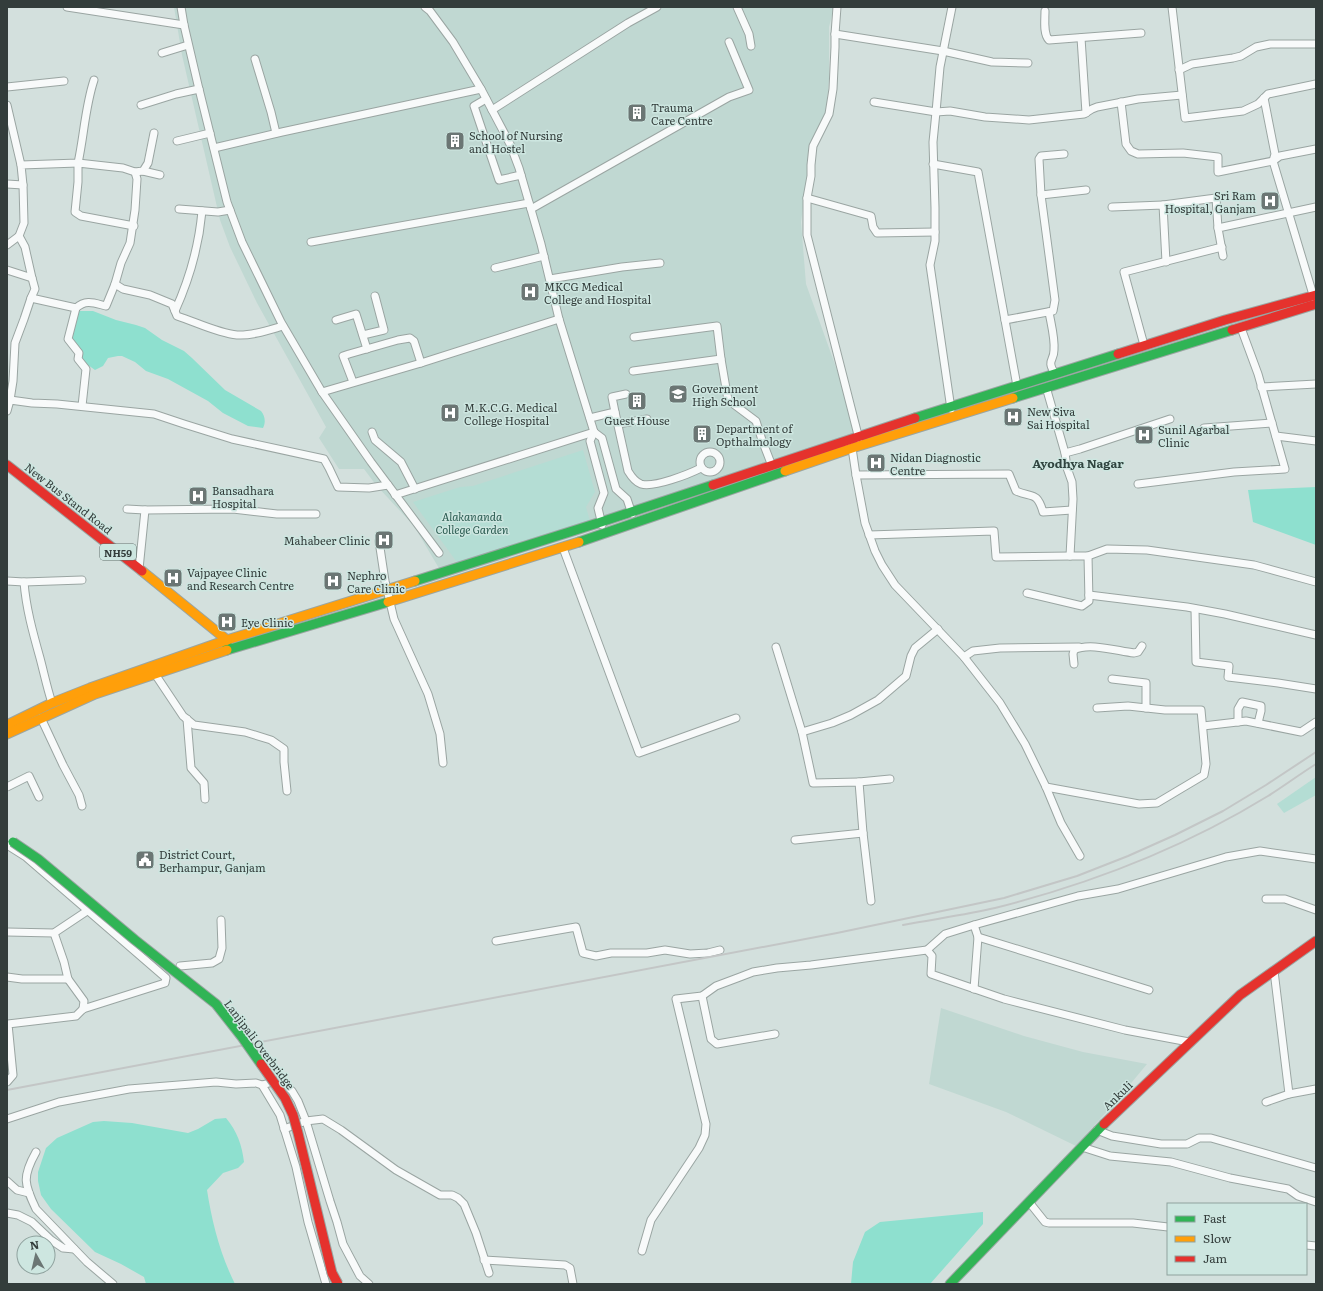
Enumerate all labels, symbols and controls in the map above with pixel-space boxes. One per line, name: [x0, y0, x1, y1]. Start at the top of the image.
place label: Trauma Care Centre: [651, 99, 713, 128]
building icon: Trauma Care Centre: [626, 102, 648, 124]
place label: School of Nursing and Hostel: [469, 127, 564, 156]
building icon: School of Nursing and Hostel: [444, 130, 466, 152]
place label: Sri Ram Hospital, Ganjam: [1165, 187, 1256, 216]
hospital icon: Sri Ram Hospital, Ganjam: [1259, 190, 1281, 212]
place label: MKCG Medical College and Hospital: [544, 278, 651, 307]
hospital icon: MKCG Medical College and Hospital: [519, 281, 541, 303]
place label: Government High School: [692, 380, 759, 409]
school or university icon: Government High School: [667, 383, 689, 405]
building icon: Guest House: [626, 390, 648, 412]
place label: M.K.C.G. Medical College Hospital: [464, 399, 558, 428]
hospital icon: M.K.C.G. Medical College Hospital: [439, 402, 461, 424]
place label: New Siva Sai Hospital: [1027, 403, 1090, 432]
hospital icon: New Siva Sai Hospital: [1002, 406, 1024, 428]
place label: Guest House: [604, 412, 670, 428]
place label: Department of Opthalmology: [716, 420, 793, 449]
place label: Sunil Agarbal Clinic: [1158, 421, 1230, 450]
building icon: Department of Opthalmology: [691, 423, 713, 445]
hospital icon: Sunil Agarbal Clinic: [1133, 424, 1155, 446]
place label: Nidan Diagnostic Centre: [890, 449, 981, 478]
hospital icon: Nidan Diagnostic Centre: [865, 452, 887, 474]
district label: Ayodhya Nagar: [1032, 454, 1124, 472]
street label: New Bus Stand Road: [22, 459, 116, 537]
place label: Bansadhara Hospital: [212, 482, 274, 511]
hospital icon: Bansadhara Hospital: [187, 485, 209, 507]
park label: Alakananda College Garden: [436, 508, 509, 537]
hospital icon: Mahabeer Clinic: [373, 529, 395, 551]
place label: Mahabeer Clinic: [284, 532, 371, 548]
road number: NH59: [100, 544, 136, 560]
place label: Vajpayee Clinic and Research Centre: [187, 564, 294, 593]
hospital icon: Vajpayee Clinic and Research Centre: [162, 567, 184, 589]
place label: Nephro Care Clinic: [347, 567, 405, 596]
hospital icon: Nephro Care Clinic: [322, 570, 344, 592]
hospital icon: Eye Clinic: [216, 611, 238, 633]
place label: Eye Clinic: [241, 614, 294, 630]
place label: District Court, Berhampur, Ganjam: [159, 846, 266, 875]
public building icon: District Court, Berhampur, Ganjam: [134, 849, 156, 871]
street label: Lanjipali Overbridge: [221, 996, 299, 1092]
street label: Ankuli: [1098, 1076, 1136, 1113]
legend: [1167, 1203, 1307, 1275]
text: Fast: [1203, 1209, 1227, 1227]
text: Slow: [1203, 1229, 1232, 1247]
north arrow: [16, 1235, 56, 1275]
text: N: [29, 1236, 40, 1253]
text: Jam: [1203, 1249, 1228, 1267]

